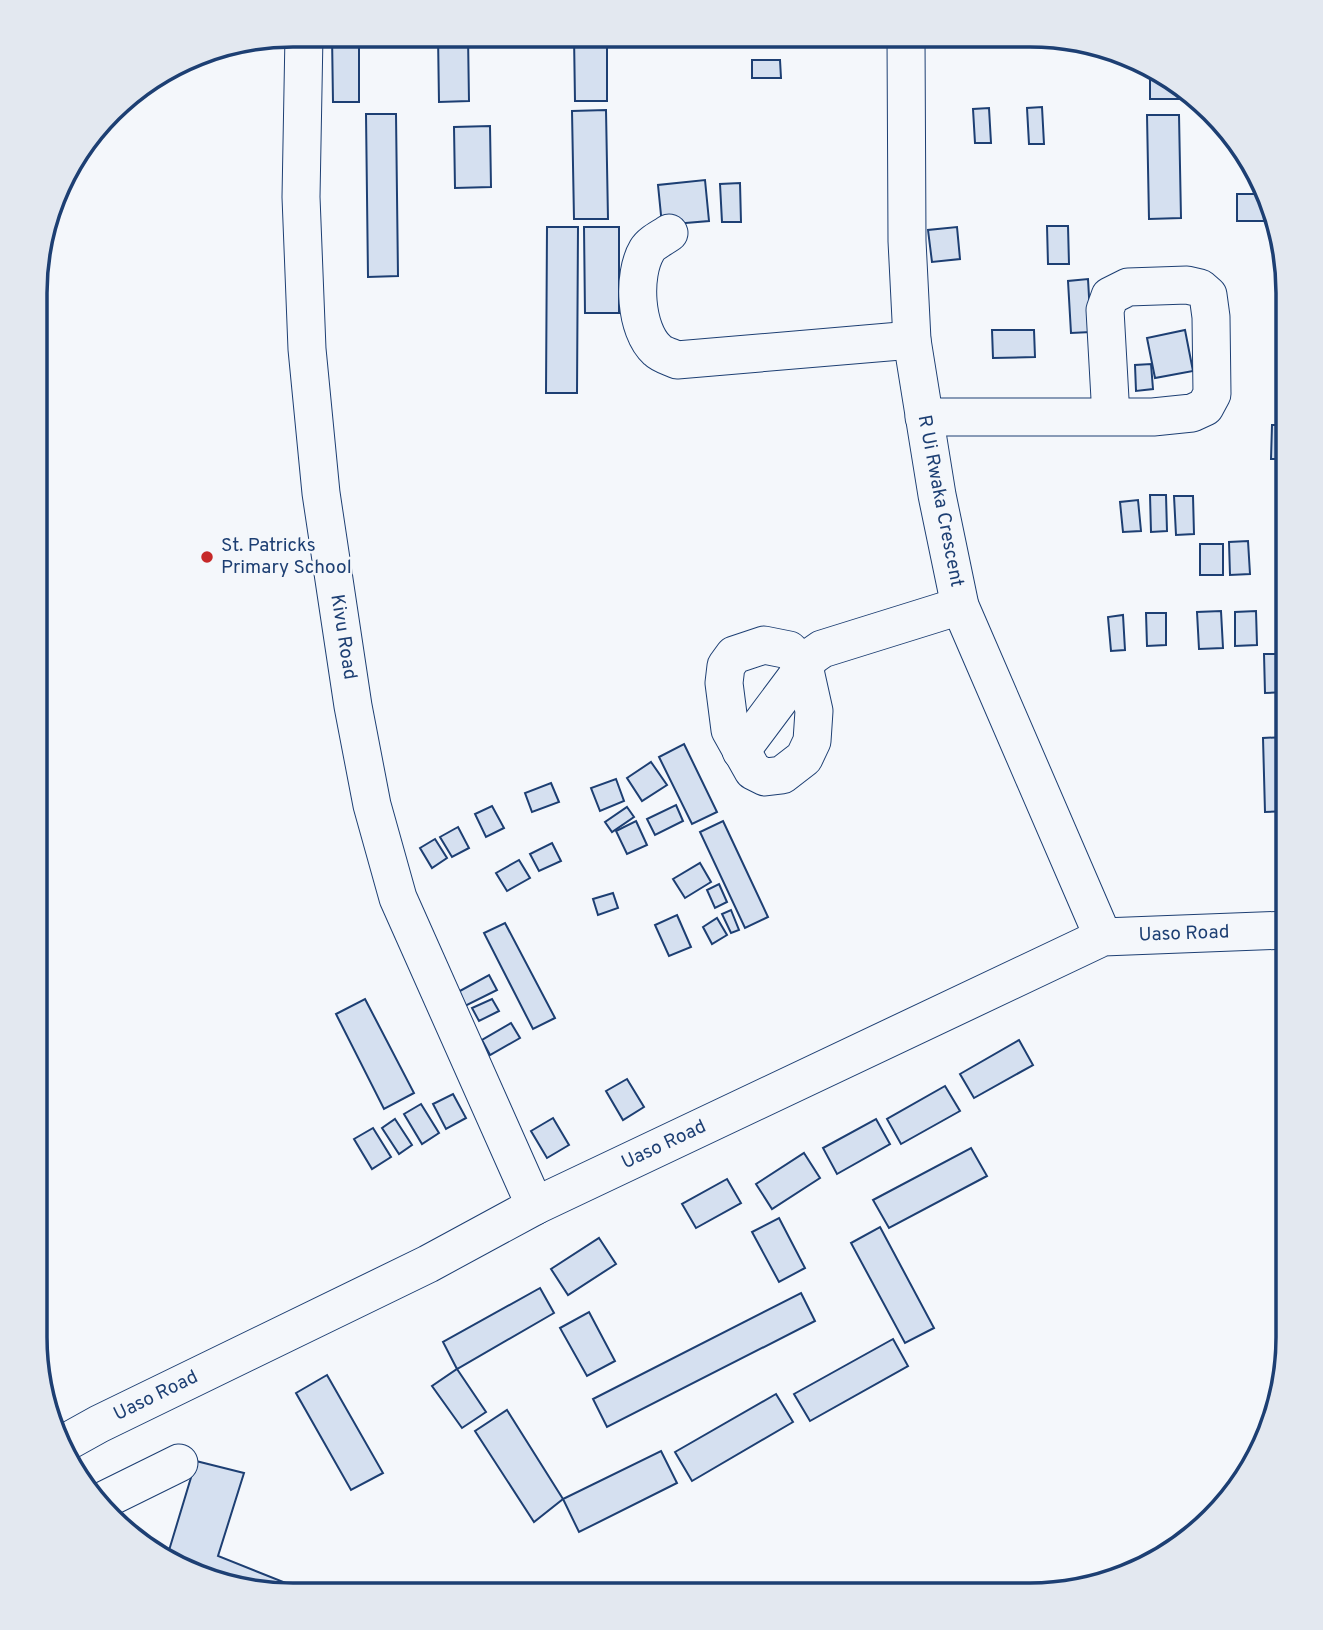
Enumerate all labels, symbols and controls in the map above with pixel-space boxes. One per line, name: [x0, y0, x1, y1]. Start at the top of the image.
street label: R Ui Rwaka Crescent: [912, 413, 968, 589]
place label: St. Patricks Primary School: [221, 534, 352, 580]
marker: St. Patricks Primary School: [199, 549, 215, 565]
street label: Kivu Road: [324, 593, 362, 681]
street label: Uaso Road: [1138, 920, 1230, 948]
street label: Uaso Road: [618, 1115, 710, 1175]
street label: Uaso Road: [110, 1365, 202, 1427]

